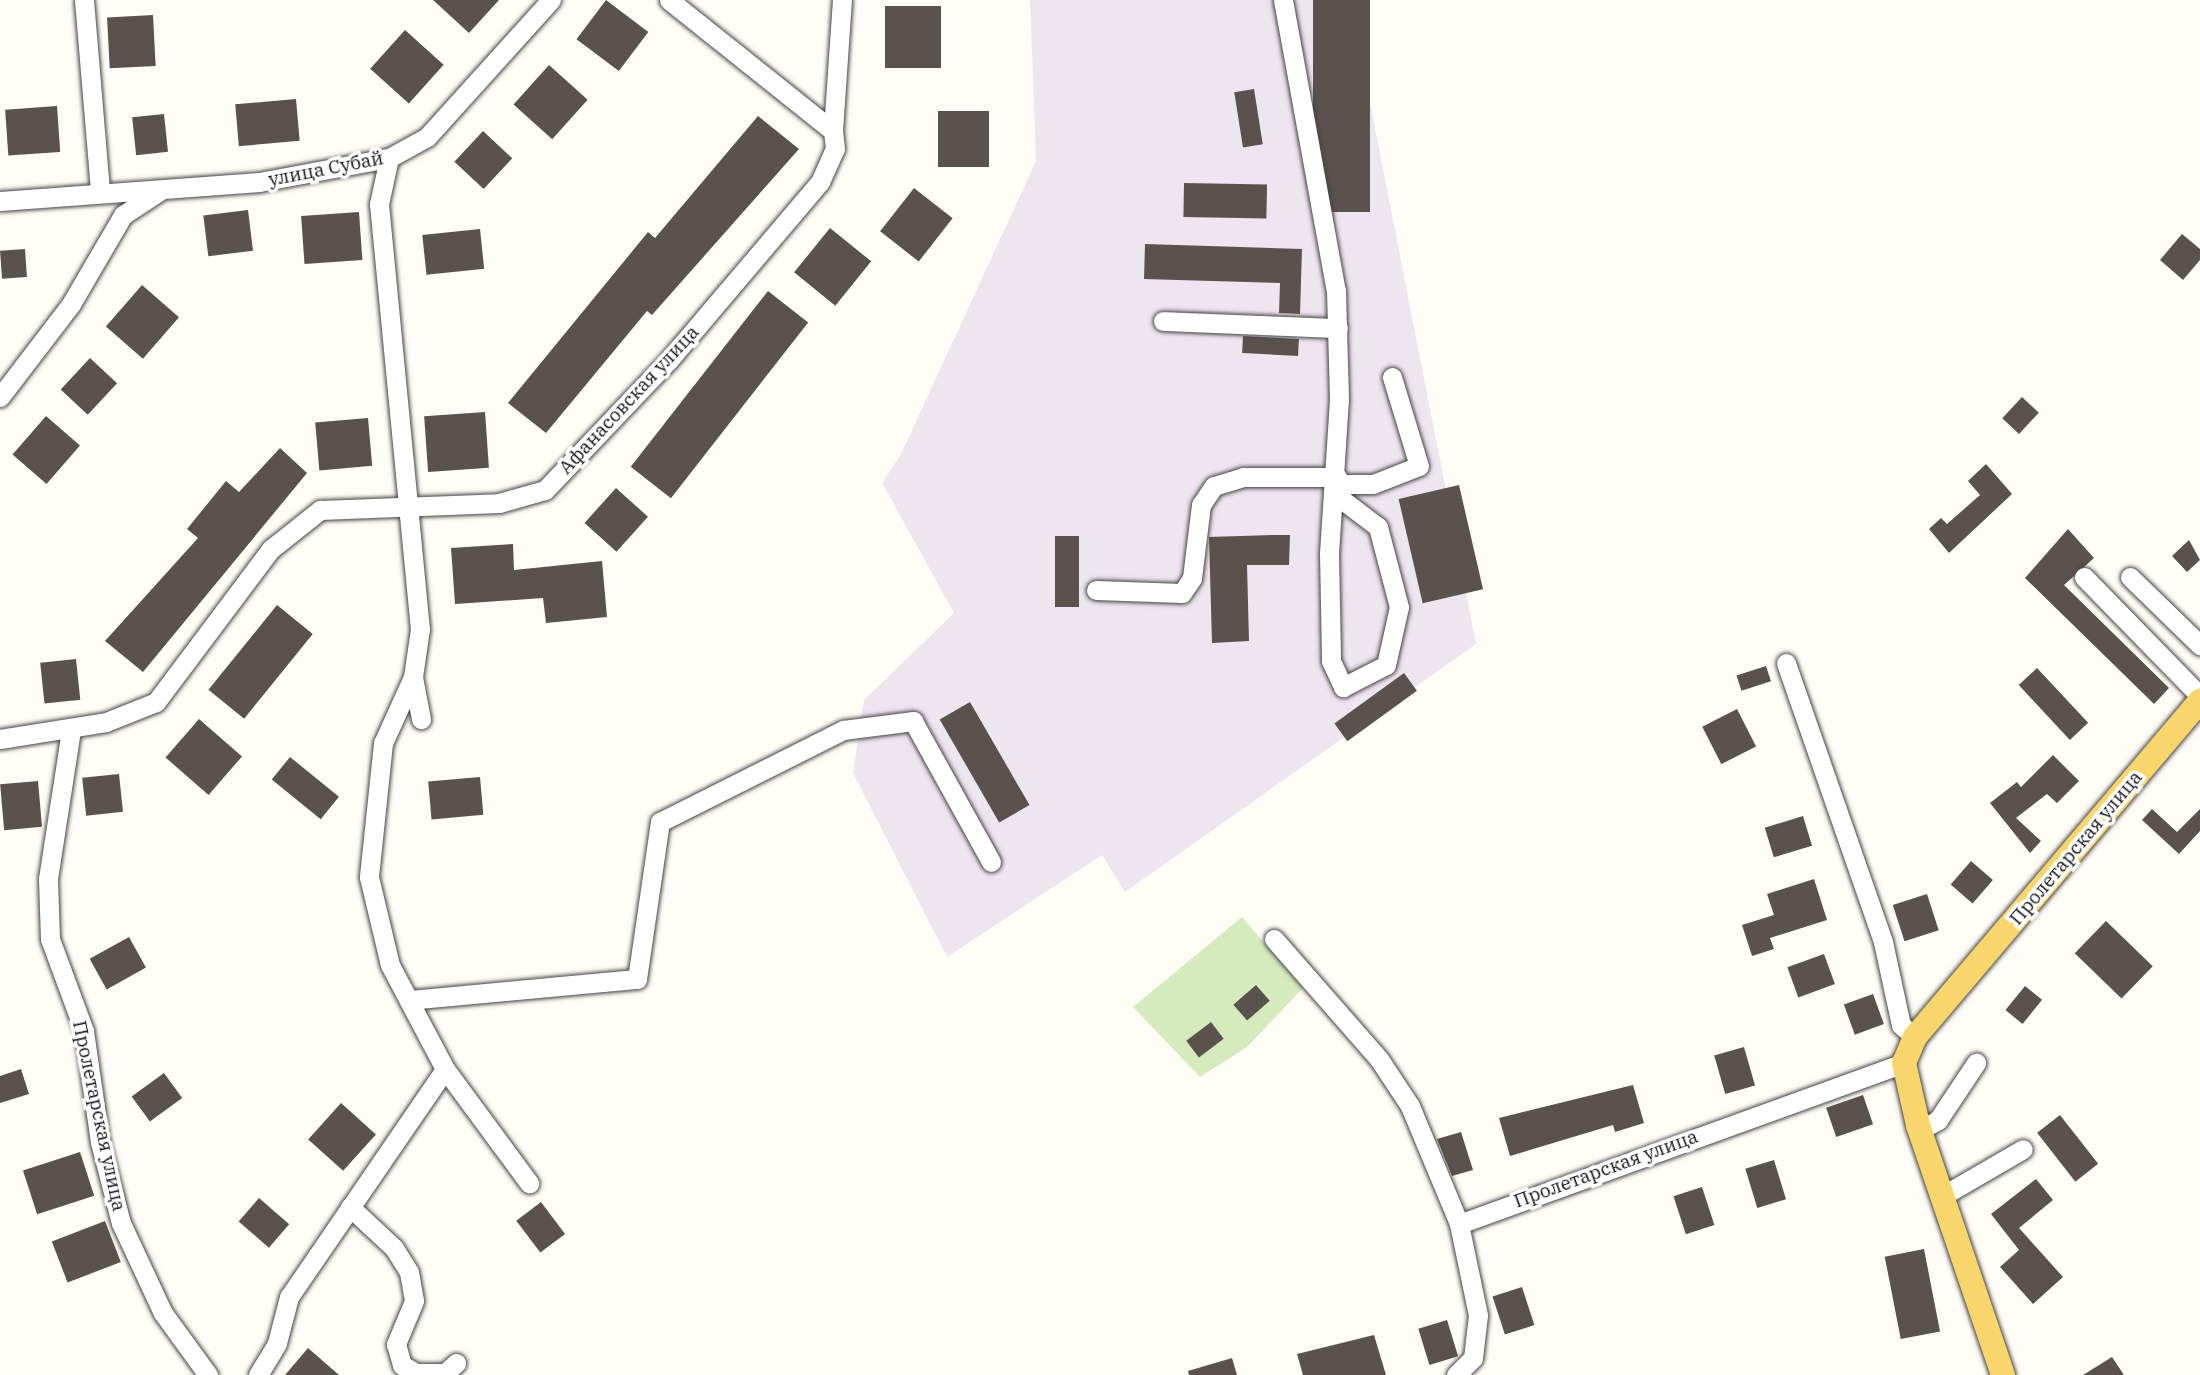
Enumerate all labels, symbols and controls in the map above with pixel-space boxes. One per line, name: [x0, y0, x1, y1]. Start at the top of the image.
street label: улица Субай: [267, 147, 385, 191]
street label: Афанасовская улица: [554, 321, 704, 479]
street label: Пролетарская улица: [2005, 766, 2147, 930]
street label: Пролетарская улица: [68, 1019, 130, 1213]
street label: Пролетарская улица: [1511, 1125, 1701, 1213]

